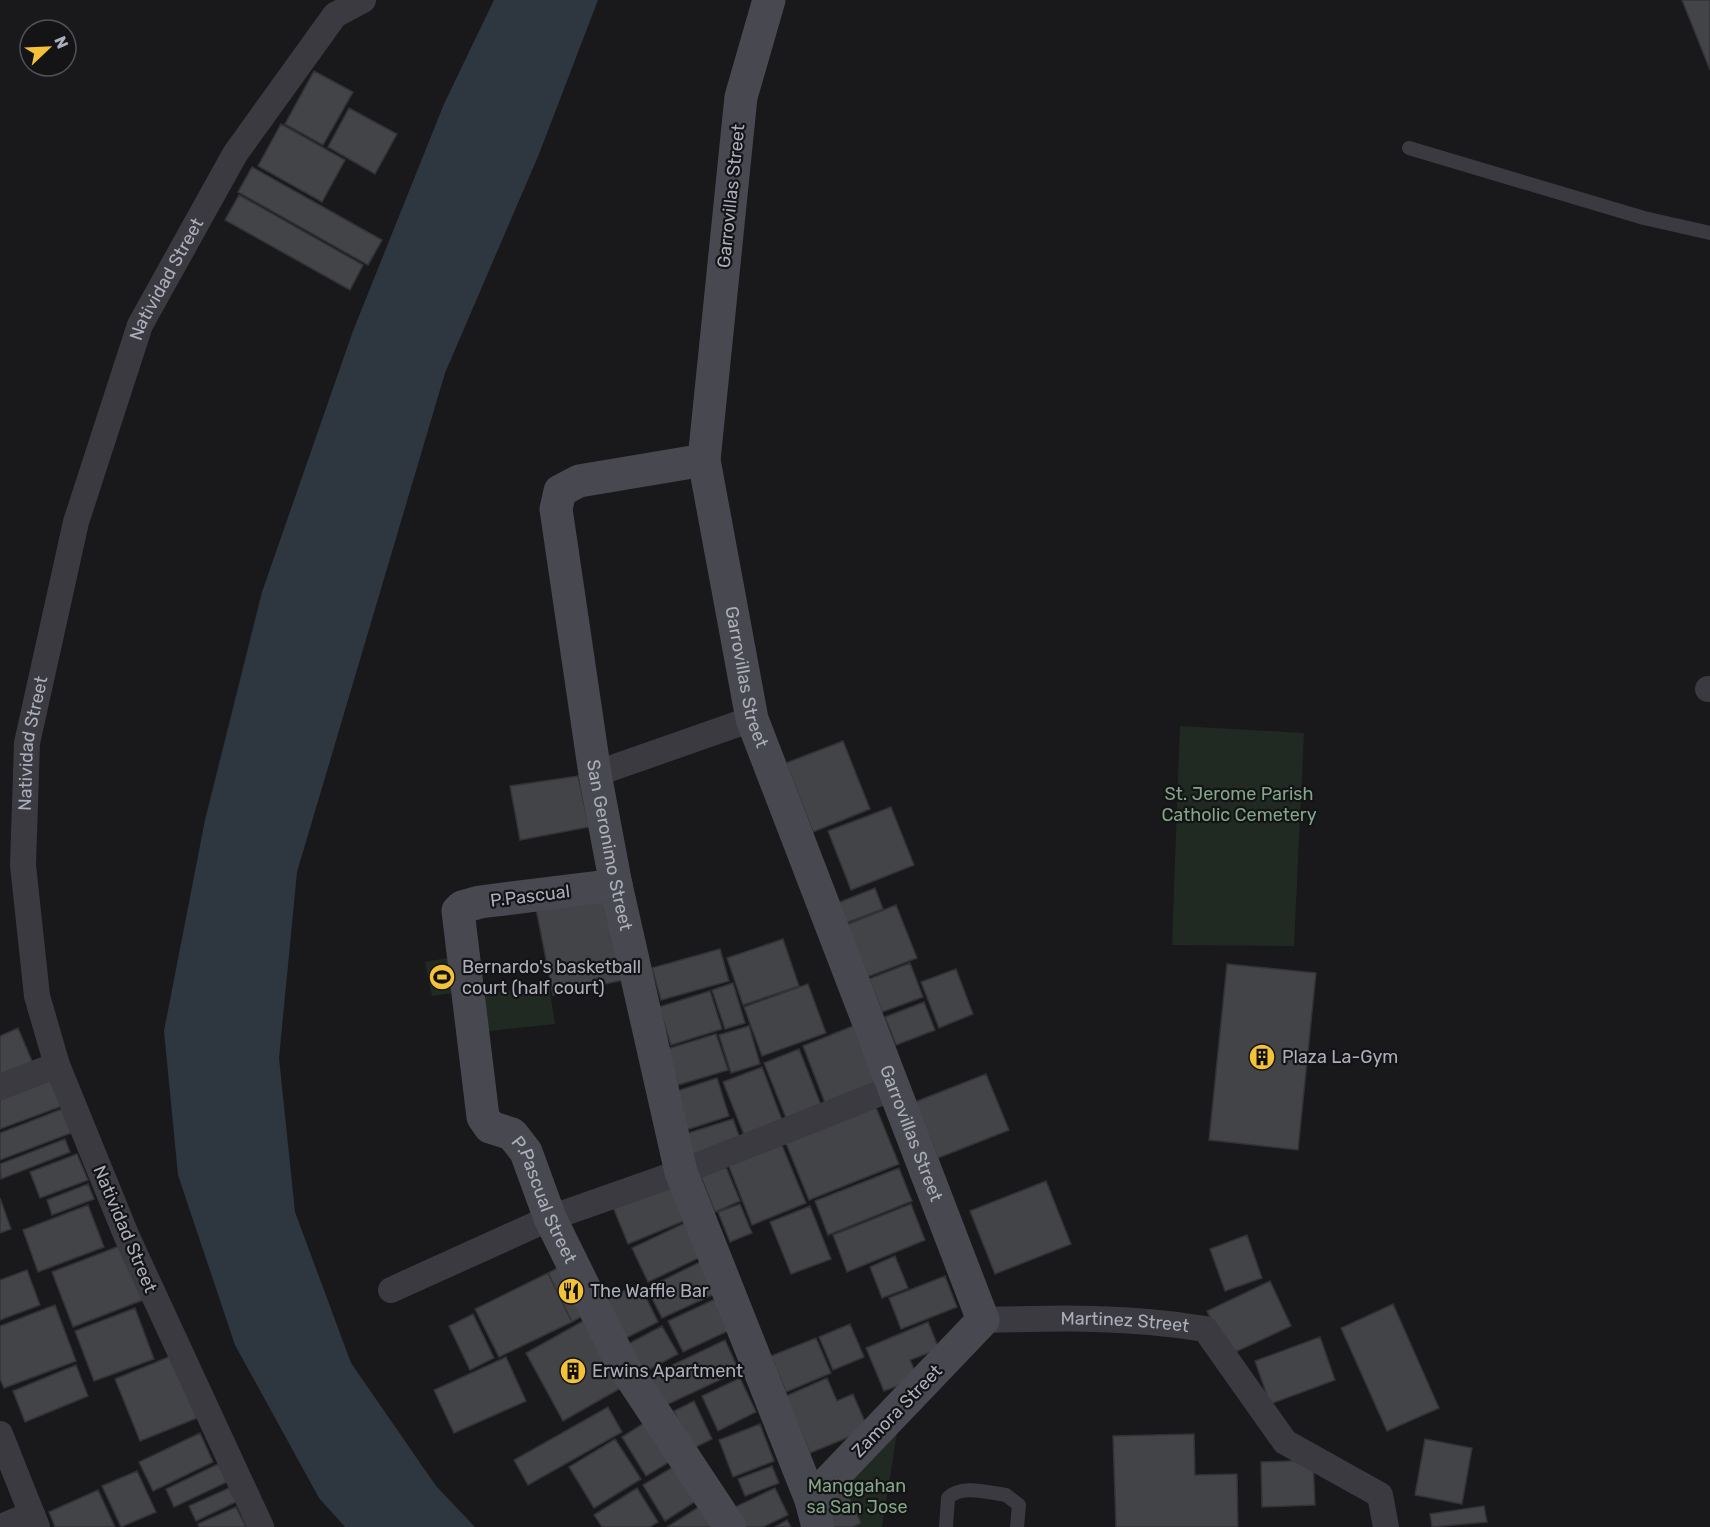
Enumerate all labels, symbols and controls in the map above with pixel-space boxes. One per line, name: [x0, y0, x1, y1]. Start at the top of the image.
north arrow: [18, 18, 78, 78]
text: N: [50, 33, 72, 51]
street label: Garrovillas Street: [713, 123, 749, 269]
street label: Natividad Street: [125, 214, 208, 343]
street label: Garrovillas Street: [720, 604, 773, 751]
street label: Natividad Street: [14, 674, 53, 811]
street label: San Geronimo Street: [582, 758, 637, 933]
park label: St. Jerome Parish Catholic Cemetery: [1161, 783, 1317, 826]
street label: P.Pascual: [489, 880, 571, 912]
place label: Bernardo's basketball court (half court): [462, 956, 641, 999]
sports icon: Bernardo's basketball court (half court): [427, 962, 457, 992]
building icon: Plaza La-Gym: [1247, 1042, 1277, 1072]
place label: Plaza La-Gym: [1282, 1046, 1398, 1068]
street label: Garrovillas Street: [875, 1062, 947, 1205]
street label: P.Pascual Street: [507, 1132, 582, 1267]
street label: Natividad Street: [88, 1162, 162, 1296]
restaurant icon: The Waffle Bar: [556, 1276, 586, 1306]
place label: The Waffle Bar: [590, 1280, 709, 1302]
street label: Martinez Street: [1060, 1308, 1191, 1337]
building icon: Erwins Apartment: [558, 1356, 588, 1386]
place label: Erwins Apartment: [592, 1360, 743, 1382]
street label: Zamora Street: [847, 1360, 947, 1462]
park label: Manggahan sa San Jose: [807, 1475, 907, 1518]

